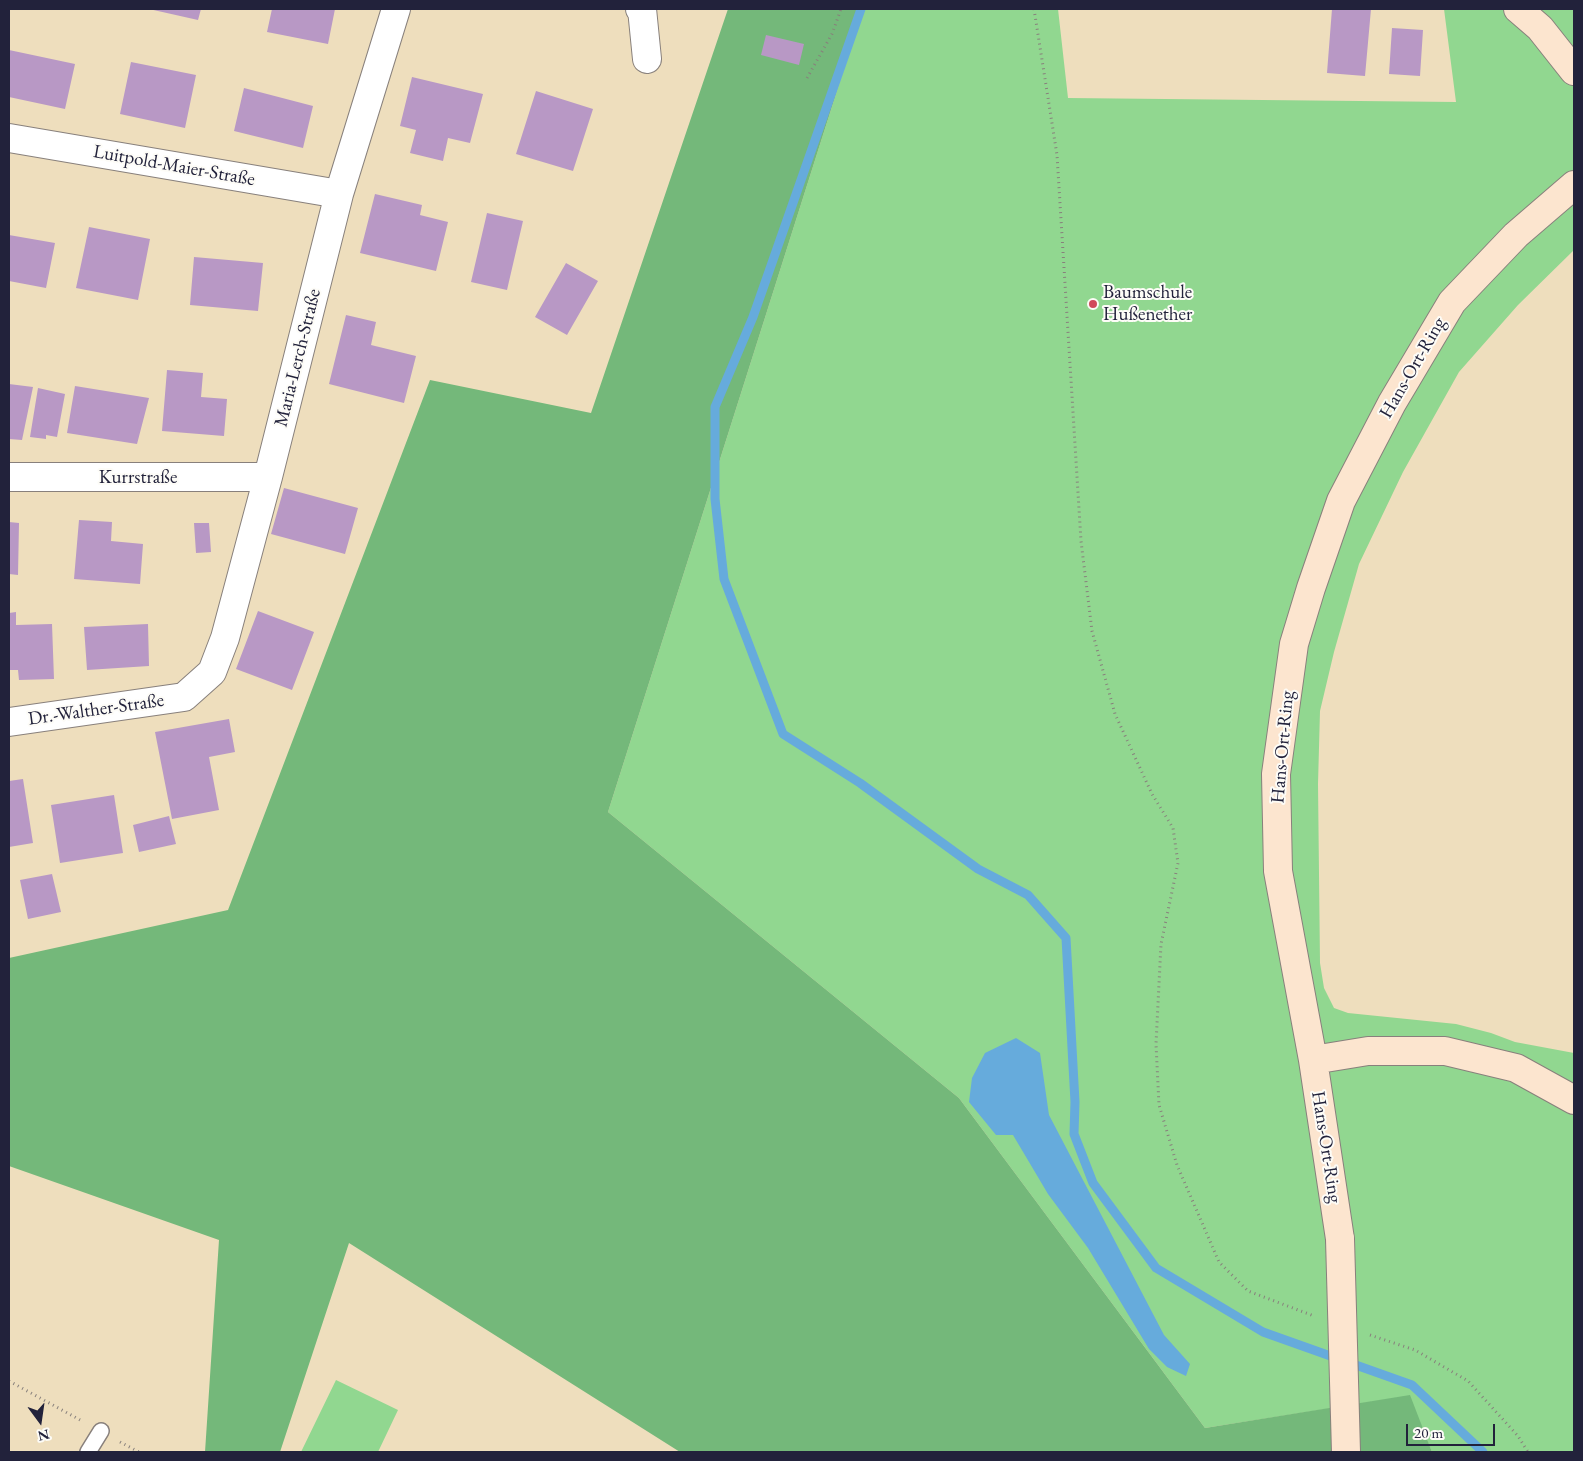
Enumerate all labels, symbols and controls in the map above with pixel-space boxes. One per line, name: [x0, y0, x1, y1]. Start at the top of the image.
street label: Luitpold-Maier-Straße: [91, 141, 257, 191]
place label: Baumschule Hußenether: [1103, 282, 1192, 326]
street label: Maria-Lerch-Straße: [270, 287, 326, 429]
marker: Baumschule Hußenether: [1087, 298, 1099, 310]
street label: Hans-Ort-Ring: [1375, 313, 1451, 423]
street label: Kurrstraße: [99, 467, 177, 489]
street label: Dr.-Walther-Straße: [27, 689, 165, 731]
street label: Hans-Ort-Ring: [1267, 690, 1299, 804]
street label: Hans-Ort-Ring: [1306, 1089, 1346, 1205]
north arrow: [15, 1396, 65, 1446]
scale bar: [1408, 1414, 1497, 1446]
text: 20 m: [1414, 1423, 1443, 1442]
text: N: [36, 1425, 51, 1446]

